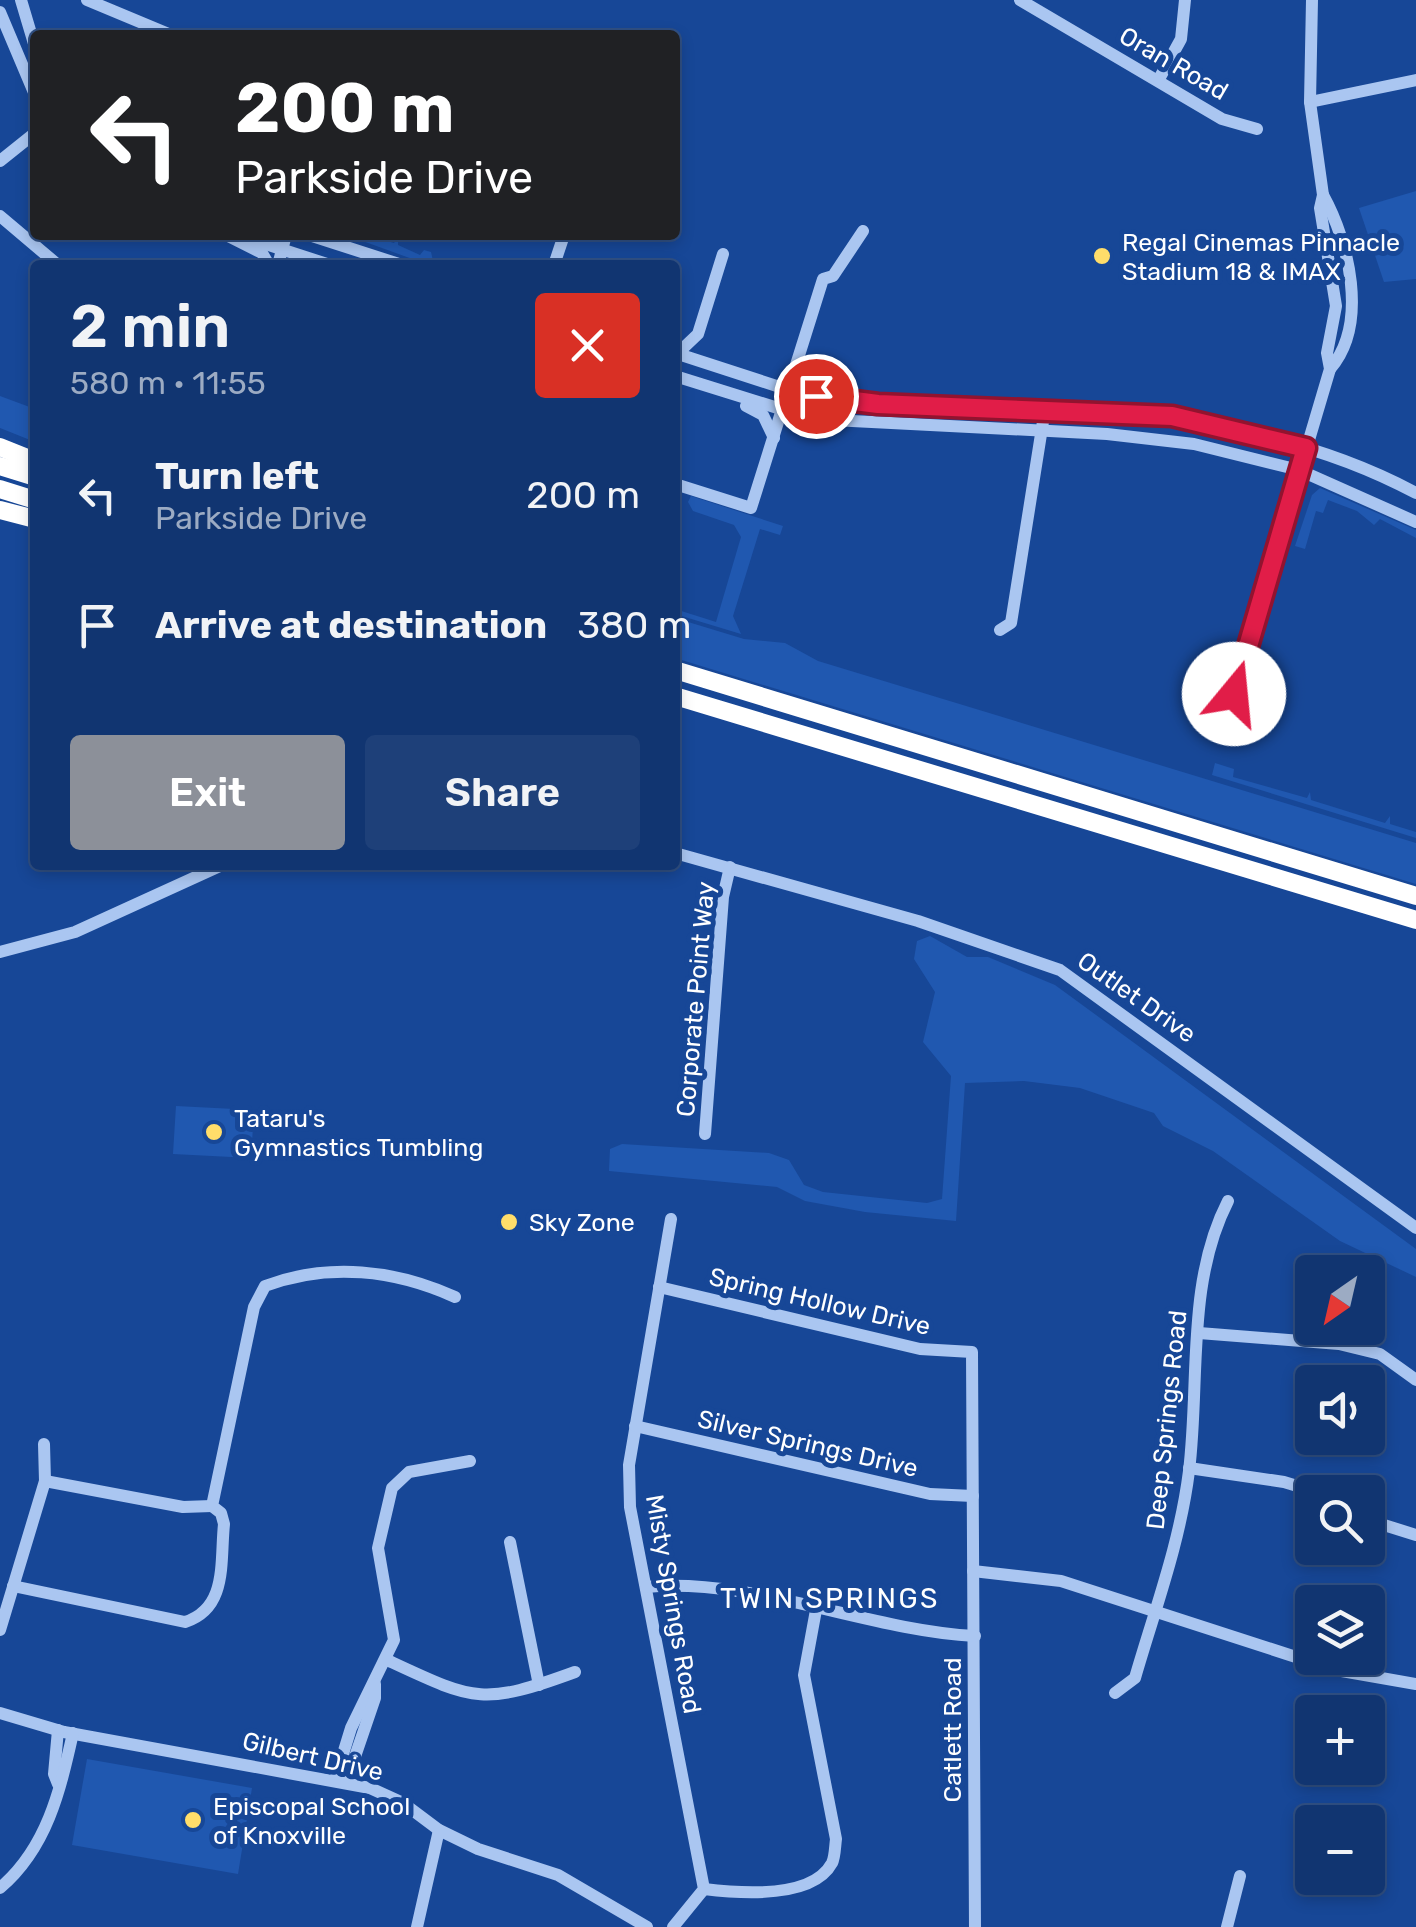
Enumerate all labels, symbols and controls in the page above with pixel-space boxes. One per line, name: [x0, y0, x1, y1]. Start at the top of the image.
street label: Oran Road: [1114, 21, 1233, 106]
text: 200 m: [235, 67, 455, 150]
icon: left: [70, 70, 200, 200]
text: Parkside Drive: [235, 151, 533, 204]
place label: Regal Cinemas Pinnacle Stadium 18 & IMAX: [1122, 228, 1400, 286]
marker: Regal Cinemas Pinnacle Stadium 18 & IMAX: [1091, 245, 1113, 267]
text: 2 min: [70, 291, 230, 362]
button: close: [535, 293, 640, 398]
pin: [774, 354, 859, 439]
text: 580 m · 11:55: [70, 364, 266, 402]
icon: arrive: [789, 369, 844, 424]
text: Turn left: [155, 453, 319, 499]
icon: left: [70, 468, 125, 523]
text: 200 m: [526, 472, 640, 518]
text: Parkside Drive: [155, 499, 367, 537]
icon: arrive: [70, 598, 125, 653]
text: Arrive at destination: [155, 602, 547, 648]
text: 380 m: [577, 602, 691, 648]
position arrow: [1182, 642, 1286, 746]
button: Exit: [70, 735, 345, 850]
button: Share: [365, 735, 640, 850]
street label: Corporate Point Way: [671, 880, 720, 1118]
street label: Outlet Drive: [1072, 946, 1201, 1049]
place label: Tataru's Gymnastics Tumbling: [234, 1104, 483, 1162]
marker: Tataru's Gymnastics Tumbling: [203, 1121, 225, 1143]
place label: Sky Zone: [529, 1208, 635, 1237]
marker: Sky Zone: [498, 1211, 520, 1233]
north arrow: [1295, 1255, 1385, 1345]
map controls: [1295, 1255, 1385, 1895]
street label: Spring Hollow Drive: [706, 1262, 933, 1341]
street label: Deep Springs Road: [1141, 1309, 1192, 1531]
button: sound: [1295, 1365, 1385, 1455]
street label: Silver Springs Drive: [695, 1404, 921, 1483]
button: search: [1295, 1475, 1385, 1565]
street label: Misty Springs Road: [640, 1492, 707, 1716]
district label: TWIN SPRINGS: [720, 1582, 940, 1615]
button: layers: [1295, 1585, 1385, 1675]
street label: Catlett Road: [938, 1657, 967, 1803]
button: +: [1295, 1695, 1385, 1785]
street label: Gilbert Drive: [240, 1726, 386, 1787]
place label: Episcopal School of Knoxville: [213, 1792, 410, 1850]
button: −: [1295, 1805, 1385, 1895]
marker: Episcopal School of Knoxville: [182, 1809, 204, 1831]

